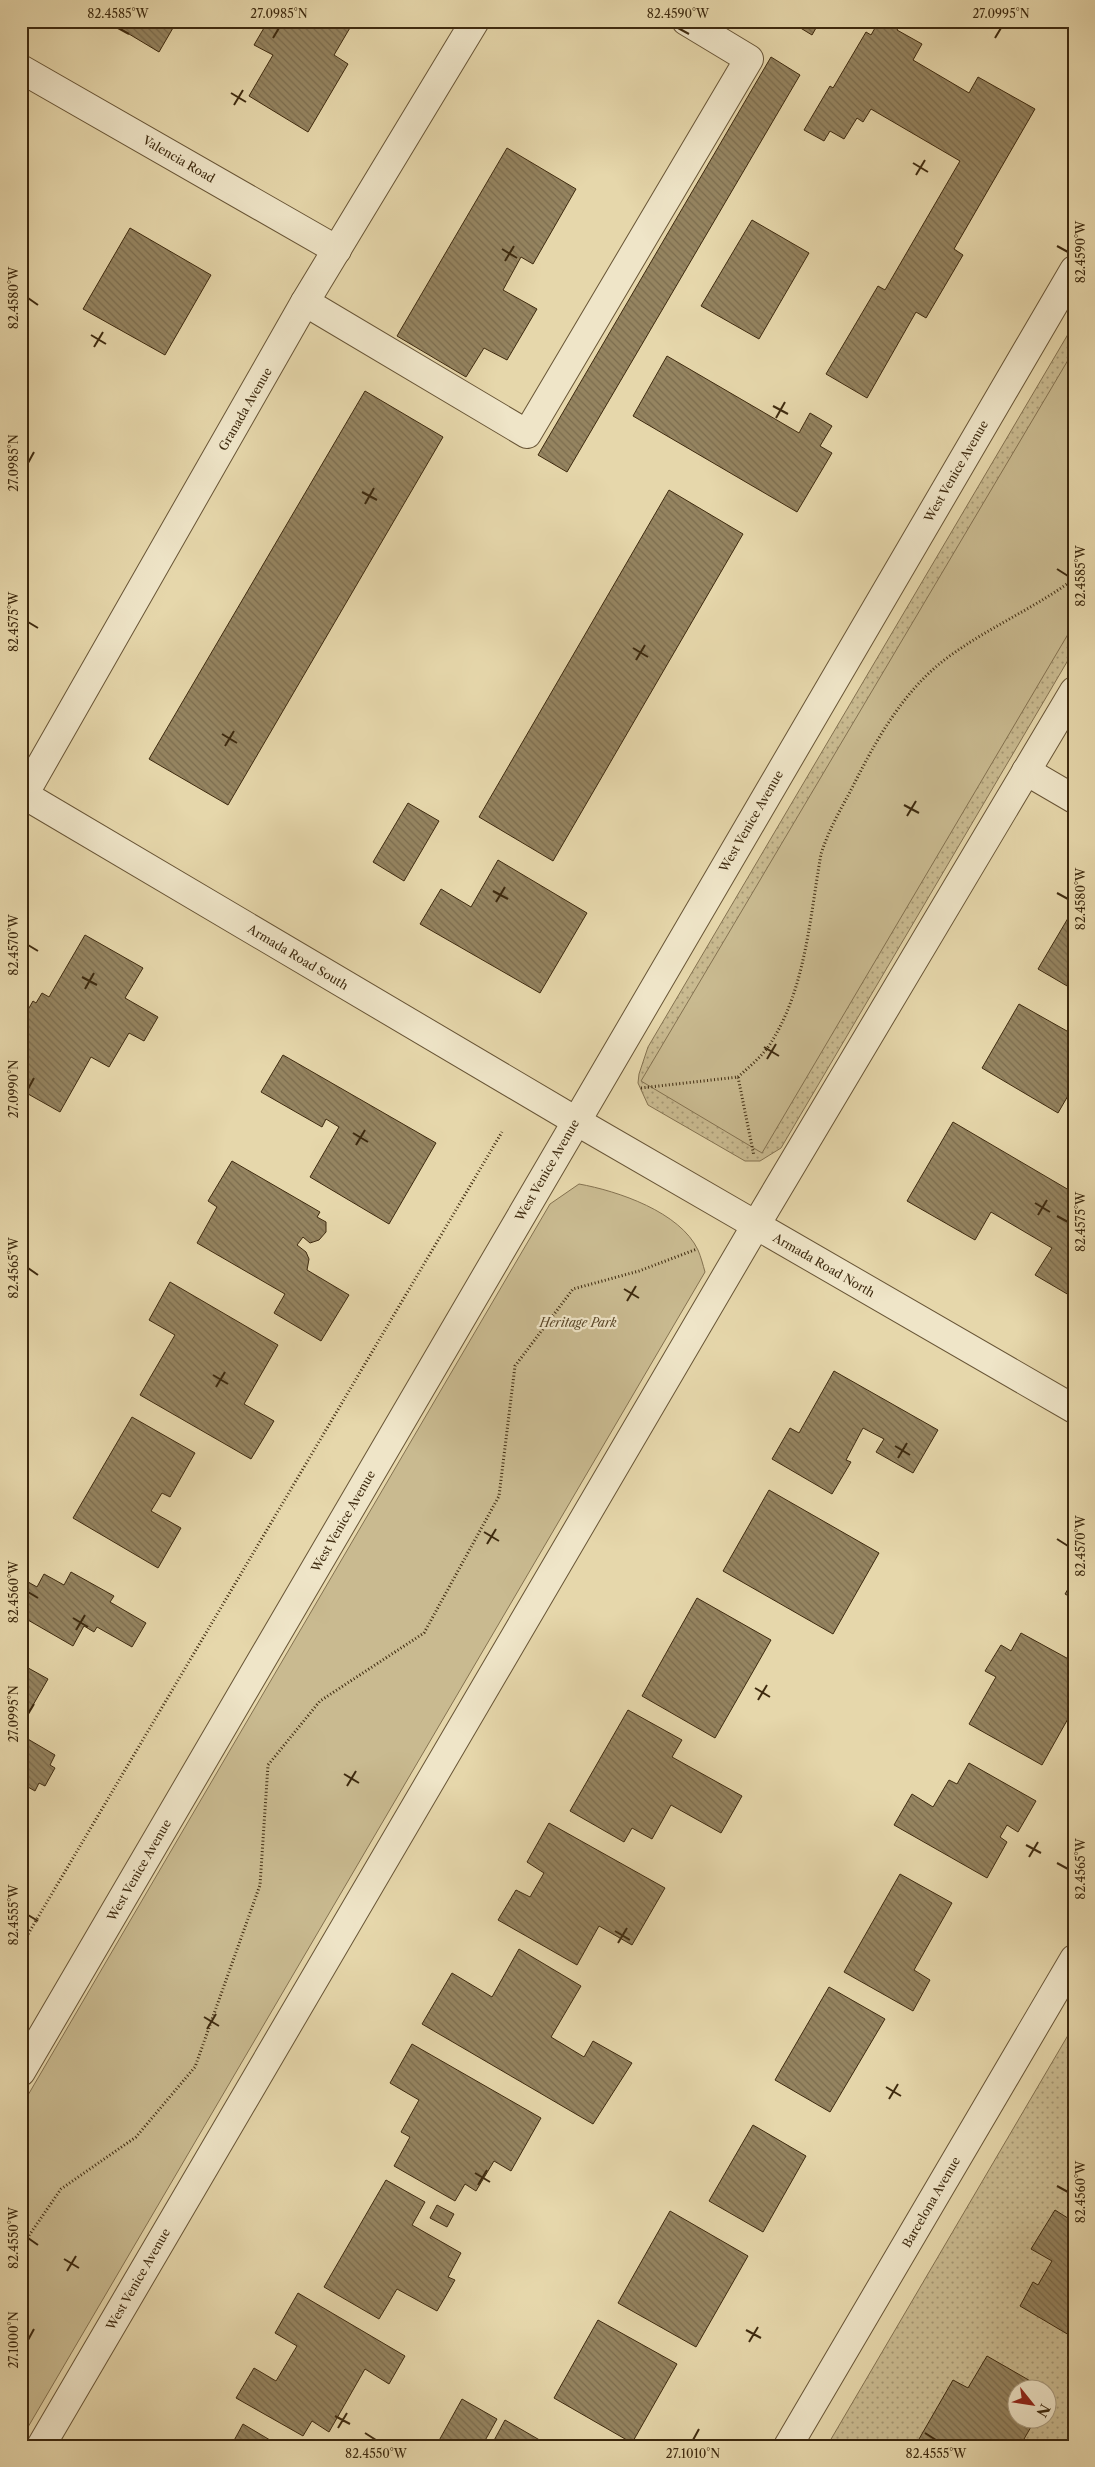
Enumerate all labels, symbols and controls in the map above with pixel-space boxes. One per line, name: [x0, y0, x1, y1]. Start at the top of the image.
text: 82.4585°W: [87, 6, 150, 21]
text: 27.0985°N: [250, 6, 308, 21]
text: 82.4590°W: [647, 6, 710, 21]
text: 27.0995°N: [972, 6, 1030, 21]
street label: Valencia Road: [139, 132, 218, 186]
text: 82.4590°W: [1073, 220, 1088, 283]
text: 82.4580°W: [6, 266, 21, 329]
street label: Granada Avenue: [215, 364, 275, 453]
street label: West Venice Avenue: [920, 417, 991, 525]
text: 27.0985°N: [6, 434, 21, 492]
text: 82.4585°W: [1073, 544, 1088, 607]
text: 82.4575°W: [6, 591, 21, 652]
street label: West Venice Avenue: [715, 767, 786, 875]
text: 82.4580°W: [1073, 867, 1088, 930]
text: 82.4570°W: [6, 914, 21, 976]
street label: Armada Road South: [244, 921, 351, 993]
text: 27.0990°N: [6, 1060, 21, 1118]
street label: West Venice Avenue: [511, 1116, 582, 1224]
text: 82.4575°W: [1073, 1191, 1088, 1252]
street label: Armada Road North: [770, 1229, 878, 1300]
text: 82.4565°W: [6, 1236, 21, 1299]
park label: Heritage Park: [539, 1315, 617, 1330]
street label: West Venice Avenue: [307, 1467, 378, 1575]
text: 82.4570°W: [1073, 1515, 1088, 1577]
text: 82.4560°W: [6, 1560, 21, 1623]
text: 27.0995°N: [6, 1685, 21, 1743]
street label: West Venice Avenue: [103, 1816, 174, 1924]
text: 82.4565°W: [1073, 1837, 1088, 1900]
text: 82.4555°W: [6, 1884, 21, 1945]
street label: Barcelona Avenue: [899, 2154, 963, 2250]
text: 82.4560°W: [1073, 2160, 1088, 2223]
text: 82.4550°W: [6, 2206, 21, 2269]
street label: West Venice Avenue: [102, 2225, 173, 2333]
text: 27.1000°N: [6, 2311, 21, 2369]
north arrow: [1008, 2380, 1058, 2430]
text: N: [1032, 2401, 1054, 2420]
text: 82.4550°W: [345, 2446, 408, 2461]
text: 27.1010°N: [666, 2446, 720, 2461]
text: 82.4555°W: [906, 2446, 967, 2461]

